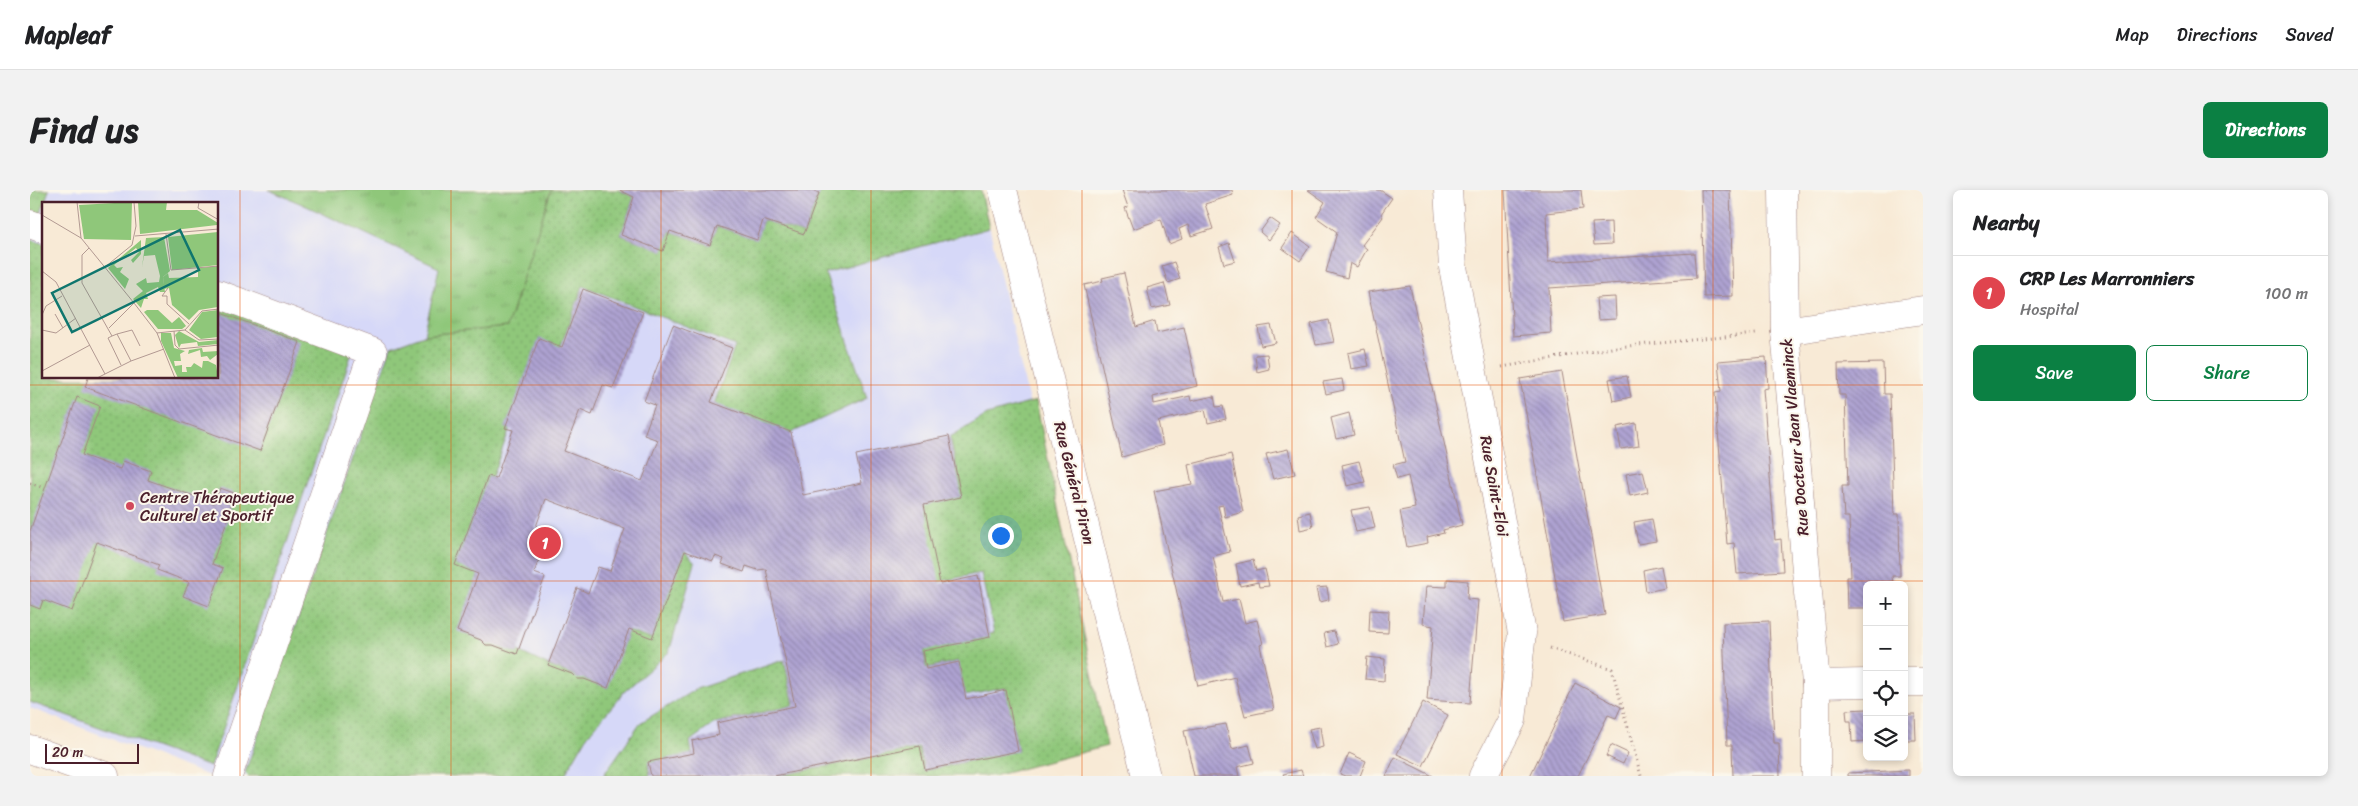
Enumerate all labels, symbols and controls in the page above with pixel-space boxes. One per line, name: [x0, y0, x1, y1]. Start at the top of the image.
text: Mapleaf: [25, 14, 111, 56]
text: Map: [2116, 19, 2149, 51]
text: Directions: [2177, 19, 2258, 51]
text: Saved: [2286, 19, 2333, 51]
text: Find us: [30, 99, 138, 161]
button: Directions: [2203, 102, 2328, 158]
inset map: [42, 202, 219, 379]
text: Nearby: [1973, 204, 2039, 242]
text: CRP Les Marronniers: [2020, 262, 2194, 295]
text: 1: [1986, 279, 1992, 308]
text: 100 m: [2264, 279, 2308, 308]
text: Hospital: [2020, 295, 2079, 324]
street label: Rue Docteur Jean Vlaeminck: [1771, 337, 1818, 537]
button: Save: [1973, 345, 2136, 401]
button: Share: [2146, 345, 2308, 401]
street label: Rue Général Piron: [1045, 418, 1104, 548]
street label: Rue Saint-Eloi: [1471, 433, 1518, 539]
place label: Centre Thérapeutique Culturel et Sportif: [140, 483, 294, 530]
marker: Centre Thérapeutique Culturel et Sportif: [124, 500, 136, 512]
your location: [988, 523, 1014, 549]
pin: 1: [529, 524, 561, 562]
map controls: [1863, 581, 1908, 761]
button: +: [1863, 581, 1908, 626]
button: −: [1863, 626, 1908, 671]
button: locate: [1863, 671, 1908, 716]
button: layers: [1863, 716, 1908, 761]
text: 20 m: [52, 740, 83, 765]
scale bar: [45, 741, 139, 764]

